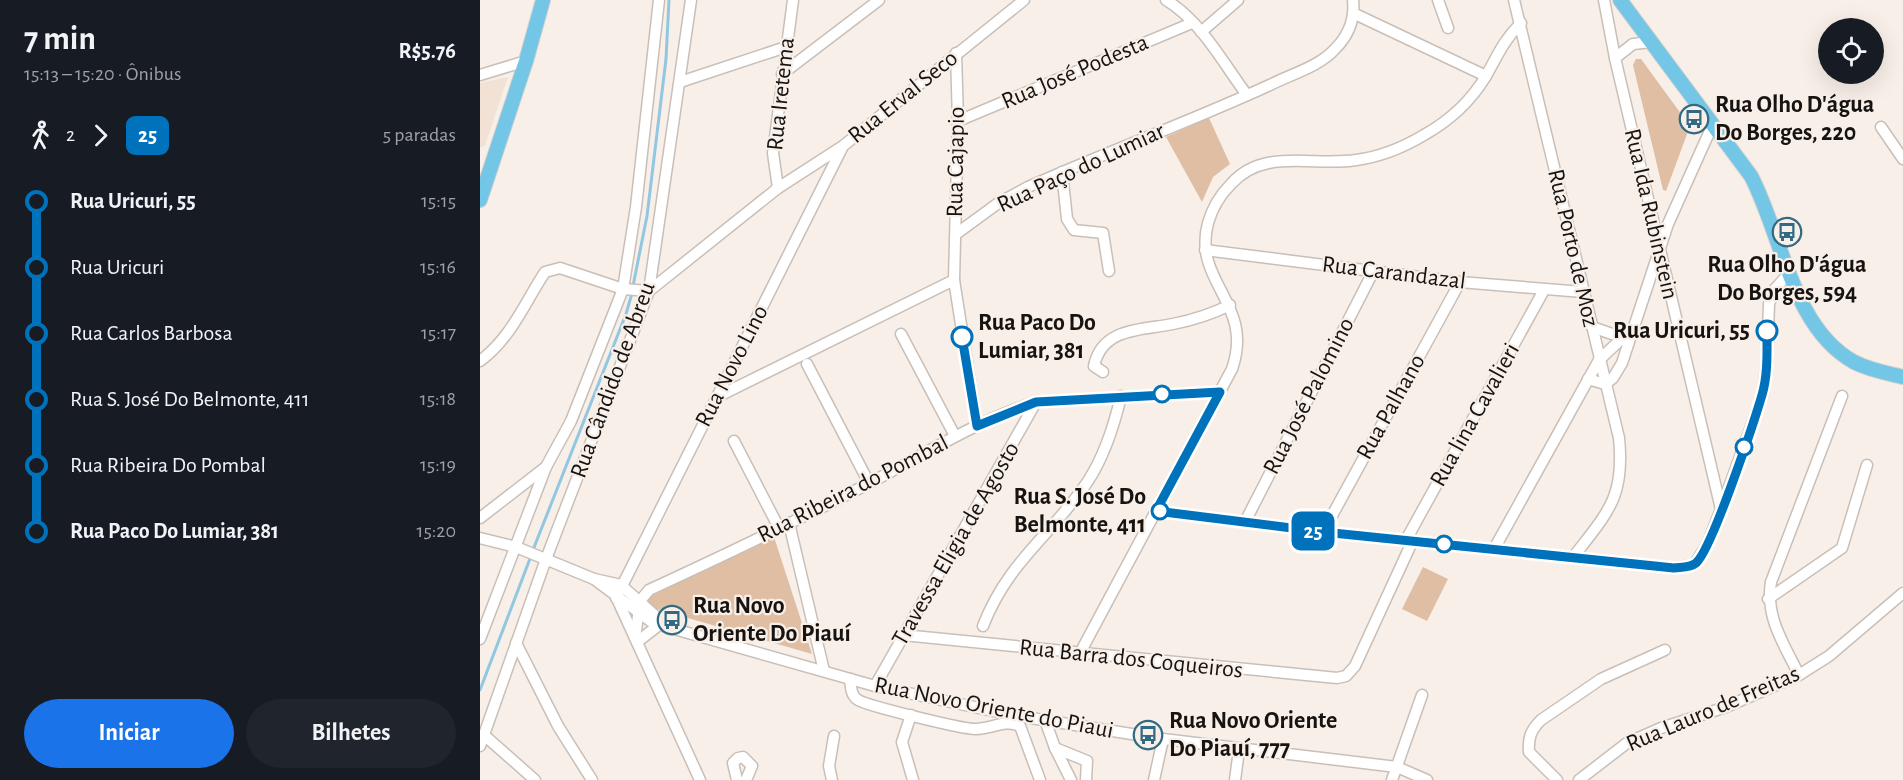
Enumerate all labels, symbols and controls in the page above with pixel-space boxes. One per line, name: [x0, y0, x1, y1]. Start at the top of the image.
map controls: [1818, 18, 1884, 84]
button: locate: [1818, 18, 1884, 84]
text: 7 min: [24, 23, 96, 56]
street label: Rua José Podesta: [998, 30, 1152, 114]
street label: Rua Iretema: [763, 36, 799, 152]
text: R$5.76: [398, 40, 456, 62]
street label: Rua Erval Seco: [844, 46, 962, 148]
text: 15:13 – 15:20 · Ônibus: [24, 64, 181, 84]
place label: Rua Olho D'água Do Borges, 220: [1715, 93, 1874, 145]
bus stop icon: Rua Olho D'água Do Borges, 220: [1678, 103, 1710, 135]
street label: Rua Cajapio: [943, 106, 969, 218]
icon: walk: [24, 119, 57, 152]
icon: forward: [84, 119, 117, 152]
street label: Rua Paço do Lumiar: [994, 119, 1169, 217]
text: 2: [66, 125, 75, 145]
text: 25: [138, 125, 157, 146]
text: 5 paradas: [383, 125, 456, 145]
street label: Rua Ida Rubinstein: [1620, 126, 1682, 302]
street label: Rua Porto de Moz: [1543, 167, 1603, 329]
text: Rua Uricuri, 55: [70, 190, 196, 212]
text: 15:15: [421, 191, 456, 211]
bus stop icon: Rua Olho D'água Do Borges, 594: [1771, 216, 1803, 248]
street label: Rua Carandazal: [1321, 252, 1467, 294]
place label: Rua Olho D'água Do Borges, 594: [1707, 253, 1867, 305]
text: Rua Uricuri: [70, 256, 164, 278]
text: 15:16: [420, 257, 456, 277]
street label: Rua Cândido de Abreu: [566, 279, 660, 481]
street label: Rua Novo Lino: [691, 301, 773, 431]
place label: Rua Paco Do Lumiar, 381: [978, 311, 1096, 363]
street label: Rua José Palomino: [1259, 314, 1359, 478]
place label: Rua Uricuri, 55: [1613, 319, 1750, 343]
marker: Rua Uricuri, 55: [1756, 320, 1778, 342]
text: Rua Carlos Barbosa: [70, 322, 233, 344]
text: 15:17: [421, 323, 456, 343]
marker: Rua Paco Do Lumiar, 381: [951, 326, 973, 348]
street label: Rua lina Cavalieri: [1426, 339, 1524, 491]
street label: Rua Palhano: [1352, 350, 1430, 464]
unlabelled marker: [1153, 385, 1171, 403]
text: Rua S. José Do Belmonte, 411: [70, 388, 310, 410]
text: 15:18: [420, 389, 456, 409]
street label: Rua Ribeira do Pombal: [754, 430, 952, 548]
street label: Travessa Eligia de Agosto: [888, 438, 1024, 650]
unlabelled marker: [1735, 438, 1753, 456]
text: Rua Ribeira Do Pombal: [70, 454, 266, 476]
text: 15:19: [420, 455, 456, 475]
place label: Rua S. José Do Belmonte, 411: [1013, 485, 1146, 537]
marker: Rua S. José Do Belmonte, 411: [1151, 502, 1169, 520]
line badge: 25: [1286, 512, 1340, 550]
text: Rua Paco Do Lumiar, 381: [70, 520, 279, 542]
text: 15:20: [417, 521, 456, 541]
text: 25: [1304, 521, 1322, 542]
unlabelled marker: [1435, 535, 1453, 553]
place label: Rua Novo Oriente Do Piauí: [693, 594, 852, 646]
bus stop icon: Rua Novo Oriente Do Piauí: [656, 604, 688, 636]
street label: Rua Barra dos Coqueiros: [1018, 635, 1244, 683]
street label: Rua Lauro de Freitas: [1623, 662, 1803, 756]
street label: Rua Novo Oriente do Piaui: [872, 673, 1116, 743]
button: Iniciar: [24, 699, 234, 768]
button: Bilhetes: [246, 699, 456, 768]
place label: Rua Novo Oriente Do Piauí, 777: [1169, 709, 1337, 761]
bus stop icon: Rua Novo Oriente Do Piauí, 777: [1132, 719, 1164, 751]

